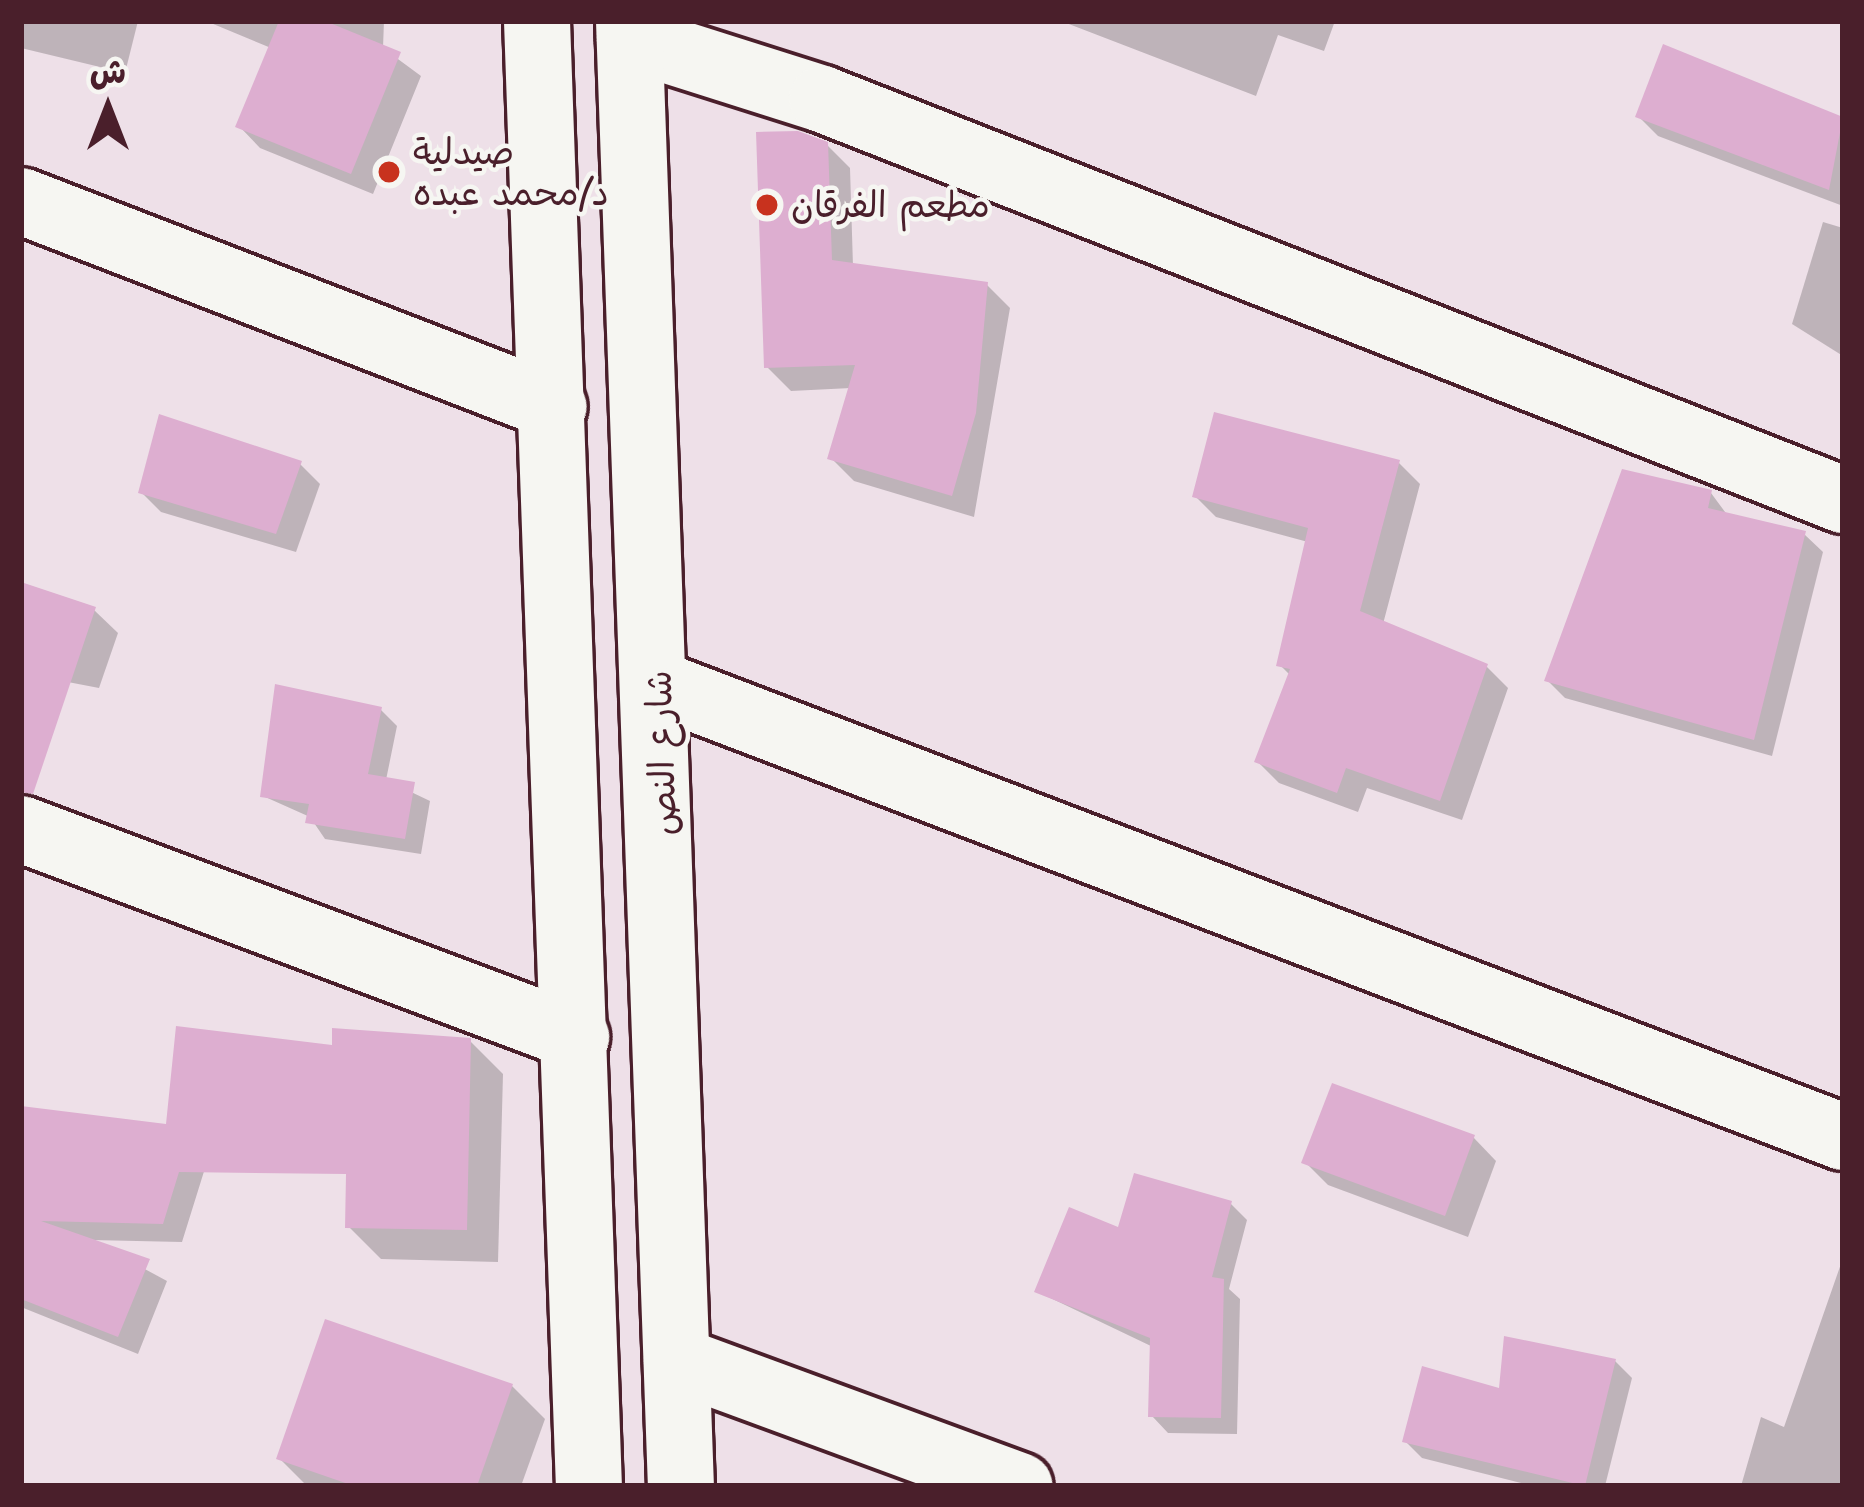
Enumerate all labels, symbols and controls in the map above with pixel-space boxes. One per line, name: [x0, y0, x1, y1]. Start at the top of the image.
north arrow: [48, 48, 168, 168]
text: ش: [90, 49, 126, 94]
place label: صيدلية د/محمد عبده: [413, 129, 609, 214]
marker: صيدلية د/محمد عبده: [376, 159, 402, 185]
place label: مطعم الفرقان: [791, 183, 990, 227]
marker: مطعم الفرقان: [754, 192, 780, 218]
street label: شارع النص: [637, 670, 685, 836]

